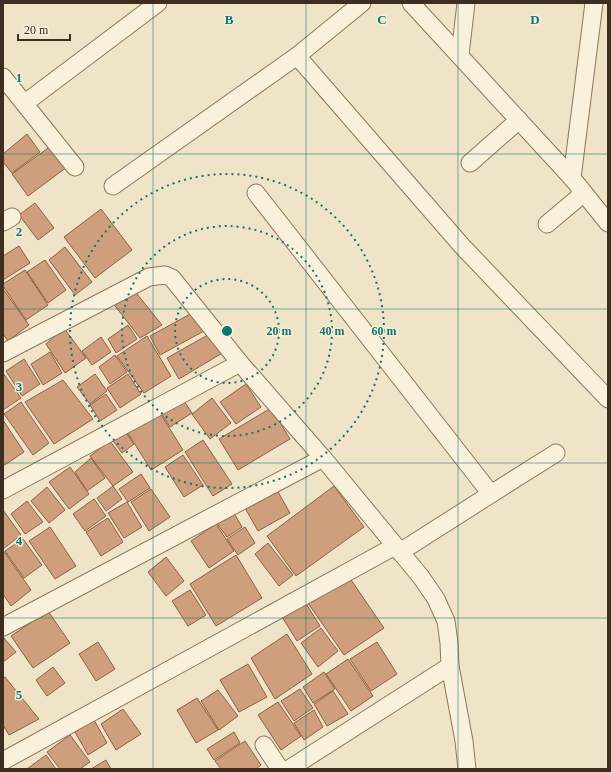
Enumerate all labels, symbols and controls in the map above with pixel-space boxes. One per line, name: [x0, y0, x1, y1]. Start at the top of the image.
text: B: [225, 12, 234, 27]
text: C: [377, 12, 387, 27]
text: D: [530, 12, 540, 27]
scale bar: [18, 16, 70, 42]
text: 20 m: [24, 23, 49, 37]
text: 1: [16, 70, 22, 85]
text: 2: [16, 224, 22, 239]
centre of rings: [220, 324, 234, 338]
text: 20 m: [267, 324, 292, 338]
text: 40 m: [320, 324, 345, 338]
text: 60 m: [372, 324, 397, 338]
text: 3: [16, 379, 23, 394]
text: 4: [16, 533, 23, 548]
text: 5: [16, 687, 23, 702]

